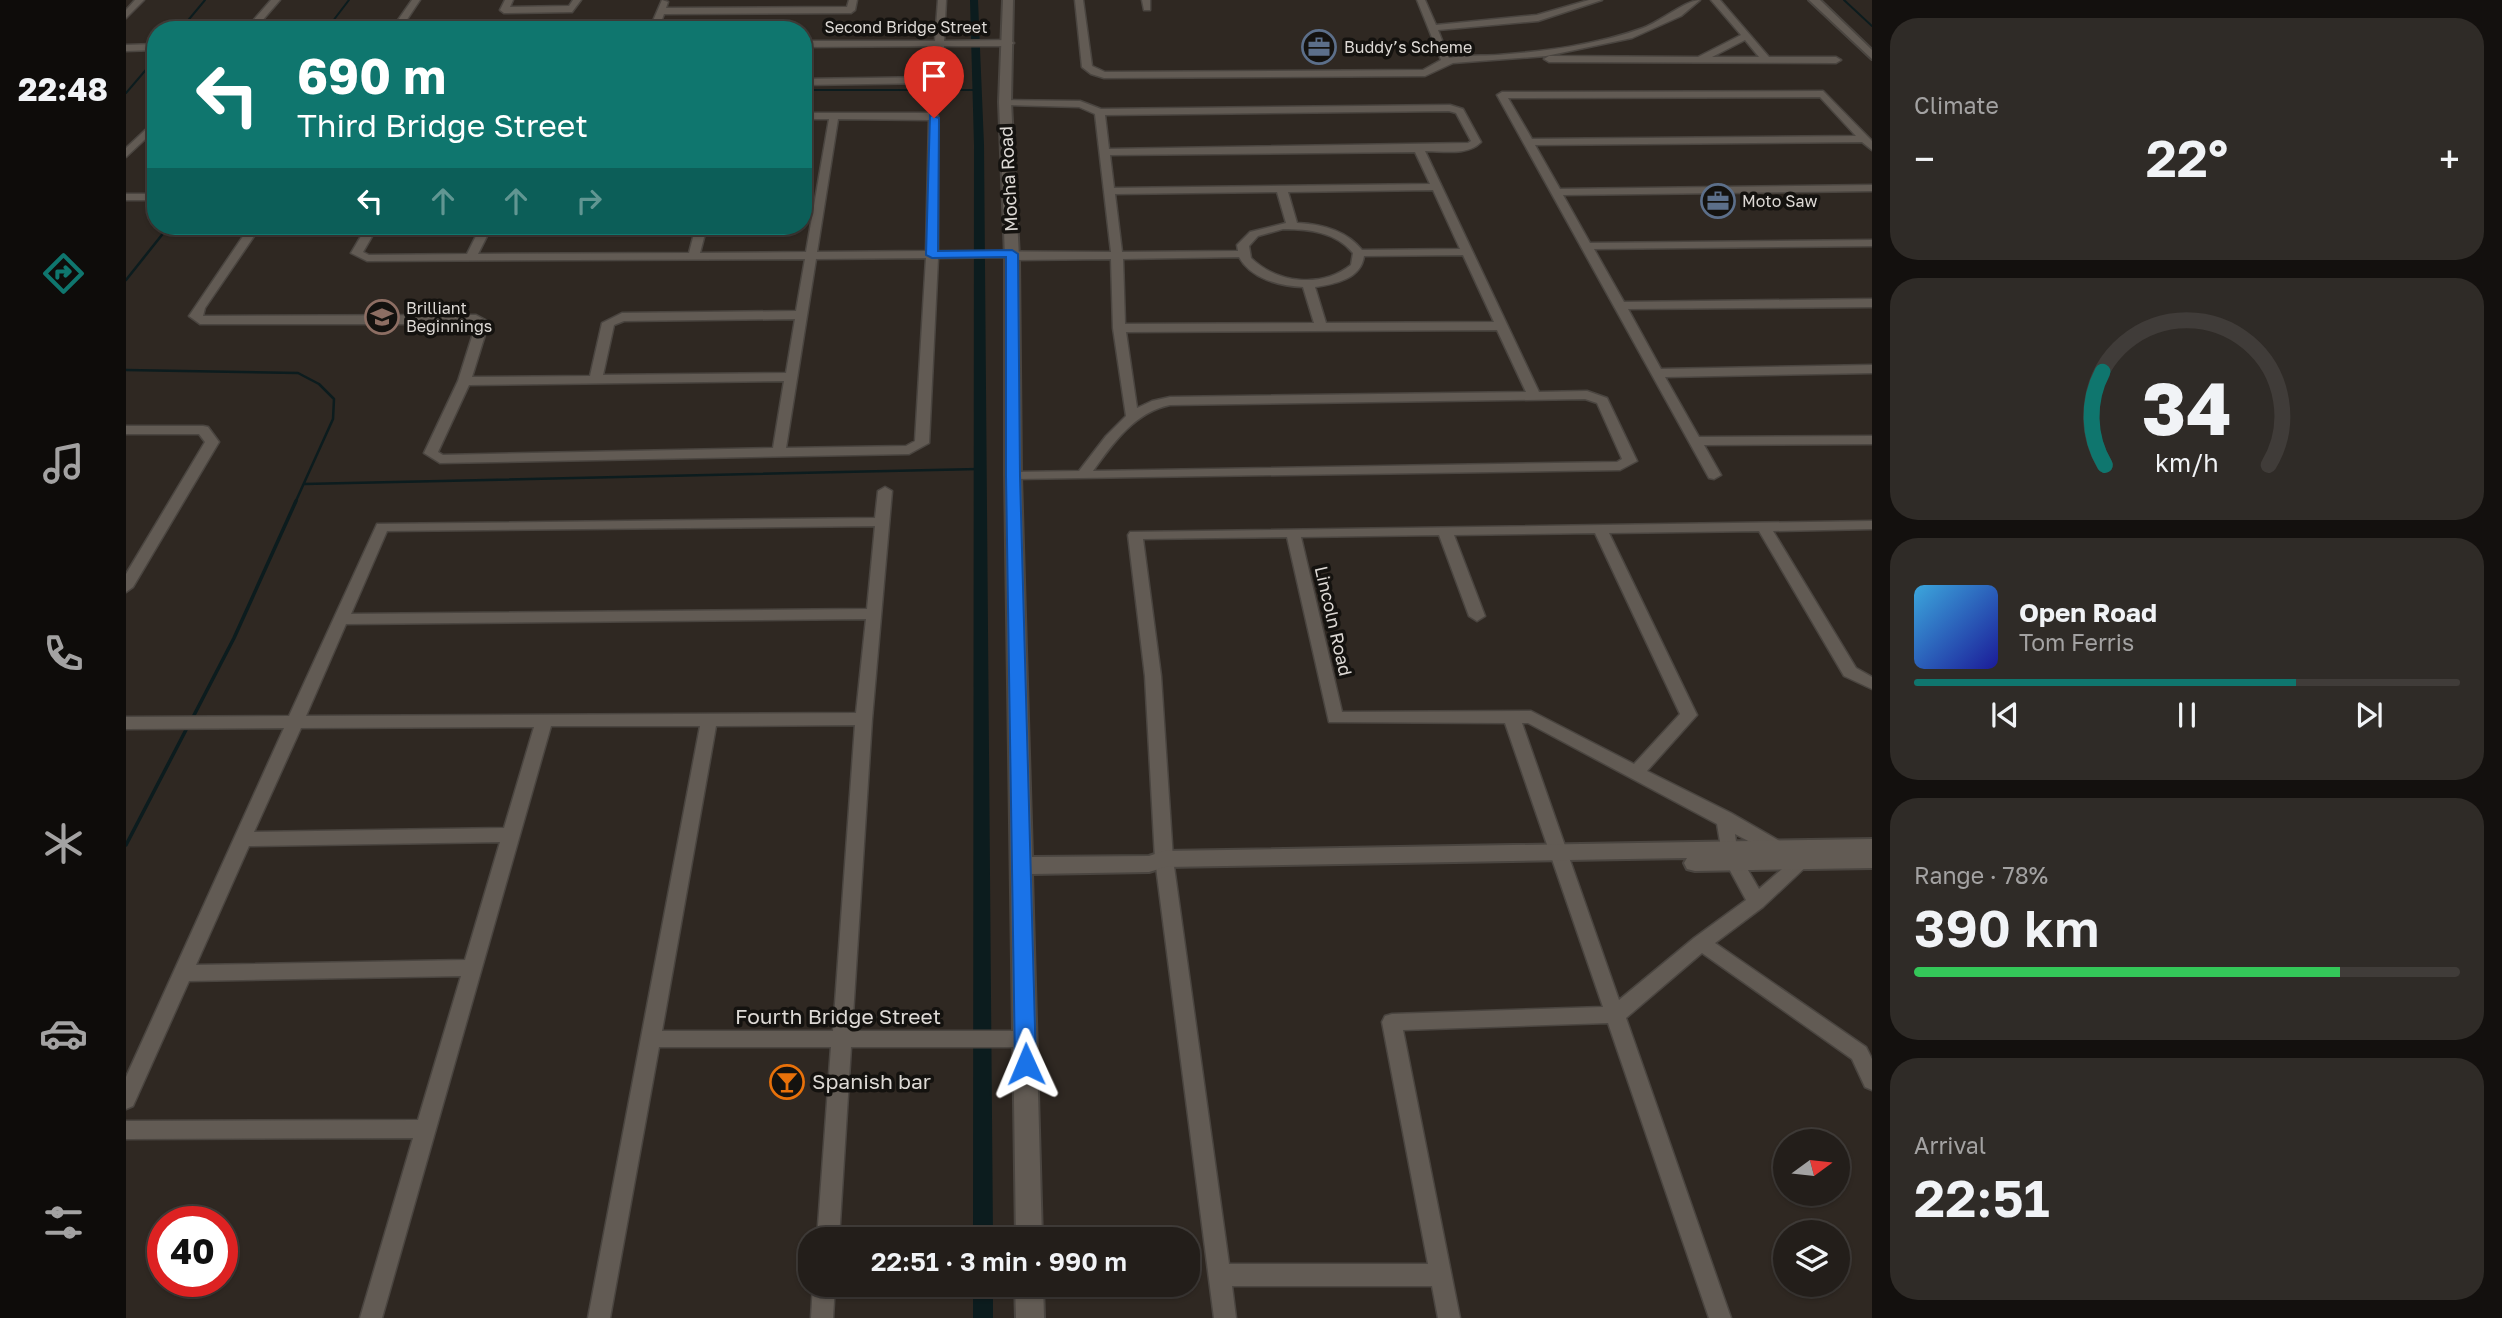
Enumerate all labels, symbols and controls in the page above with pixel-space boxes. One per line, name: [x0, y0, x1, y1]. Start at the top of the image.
street label: Second Bridge Street: [824, 17, 988, 37]
office icon: Buddy’s Scheme: [1300, 28, 1338, 66]
place label: Buddy’s Scheme: [1344, 37, 1472, 57]
text: 690 m: [297, 46, 446, 105]
pin: [904, 46, 964, 118]
icon: left: [182, 49, 273, 140]
icon: arrive: [915, 57, 953, 95]
text: 22:48: [18, 70, 108, 108]
text: Climate: [1914, 91, 1999, 119]
text: Third Bridge Street: [297, 106, 588, 144]
street label: Mocha Road: [994, 126, 1022, 233]
text: 22°: [2146, 126, 2228, 188]
text: −: [1914, 136, 1935, 181]
text: +: [2439, 136, 2460, 181]
icon: left: [351, 182, 389, 220]
icon: ahead: [424, 182, 462, 220]
icon: ahead: [497, 182, 535, 220]
icon: right: [570, 182, 608, 220]
office icon: Moto Saw: [1699, 182, 1737, 220]
place label: Moto Saw: [1742, 191, 1817, 211]
icon: directions: [39, 249, 88, 298]
school or university icon: Brilliant Beginnings: [363, 298, 401, 336]
place label: Brilliant Beginnings: [406, 298, 492, 336]
text: 34: [2142, 364, 2232, 451]
icon: music: [39, 439, 88, 488]
text: km/h: [2155, 447, 2219, 478]
street label: Lincoln Road: [1311, 564, 1357, 678]
text: Open Road: [2019, 597, 2157, 628]
text: Tom Ferris: [2019, 628, 2134, 656]
icon: phone: [39, 629, 88, 678]
icon: previous: [1986, 696, 2024, 734]
icon: pause: [2168, 696, 2206, 734]
icon: next: [2350, 696, 2388, 734]
icon: climate: [39, 819, 88, 868]
text: Range · 78%: [1914, 861, 2048, 889]
text: 390 km: [1914, 896, 2099, 958]
street label: Fourth Bridge Street: [735, 1003, 941, 1029]
icon: car: [39, 1009, 88, 1058]
position arrow: [989, 1027, 1063, 1101]
bar icon: Spanish bar: [768, 1063, 806, 1101]
place label: Spanish bar: [812, 1068, 931, 1094]
north arrow: [1773, 1129, 1850, 1206]
map controls: [1773, 1129, 1850, 1297]
text: Arrival: [1914, 1131, 1986, 1159]
text: 22:51: [1914, 1166, 2050, 1228]
icon: filters: [39, 1198, 88, 1247]
speed limit sign: 40: [147, 1206, 238, 1297]
button: layers: [1773, 1220, 1850, 1297]
text: 22:51 · 3 min · 990 m: [871, 1246, 1127, 1277]

